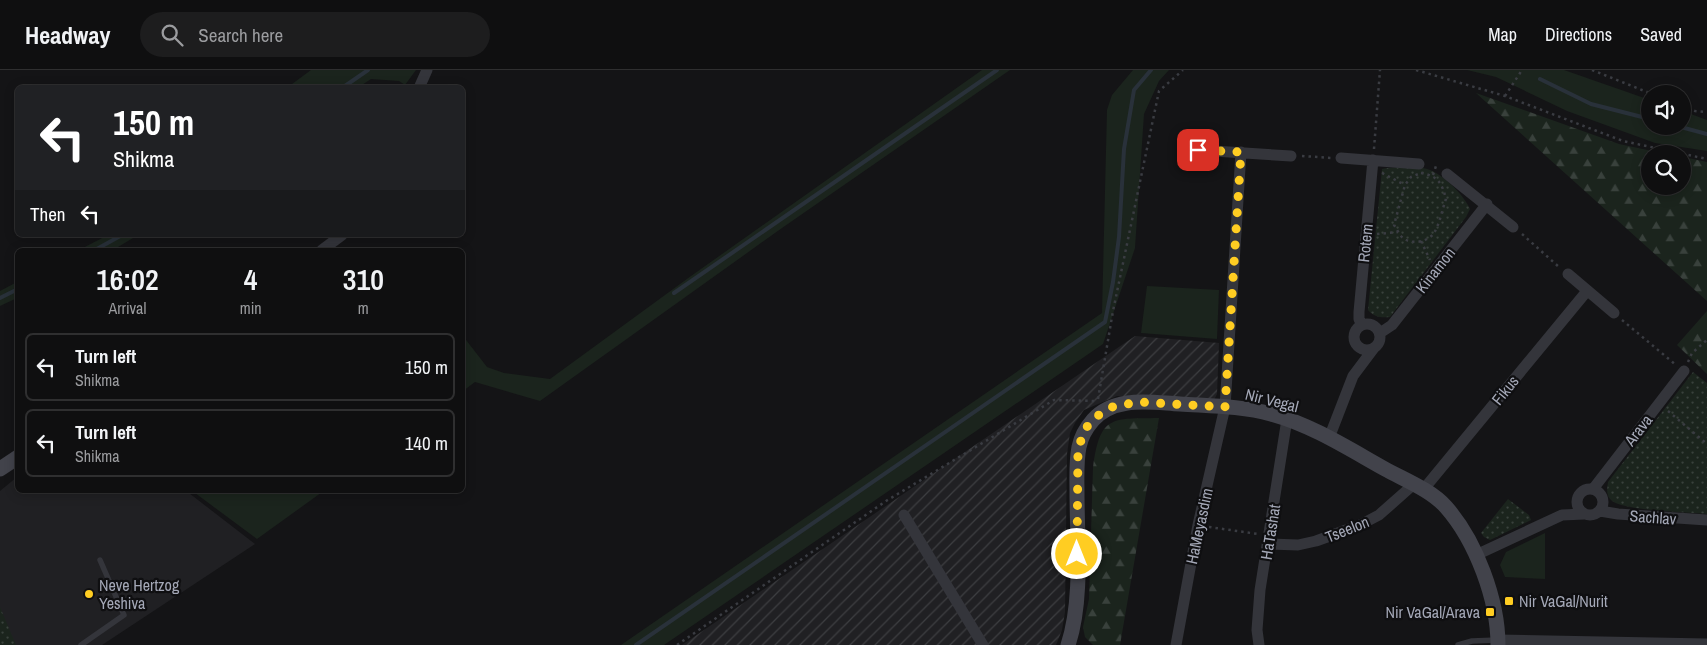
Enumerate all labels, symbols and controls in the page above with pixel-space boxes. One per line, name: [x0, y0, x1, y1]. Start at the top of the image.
search box: [140, 12, 490, 57]
text: Headway: [25, 19, 110, 51]
icon: search: [158, 21, 186, 49]
text: Search here: [198, 22, 283, 48]
text: Map: [1488, 22, 1517, 47]
text: Directions: [1545, 22, 1612, 47]
text: Saved: [1640, 22, 1682, 47]
map controls: [1641, 85, 1691, 195]
button: sound: [1641, 85, 1691, 135]
text: 150 m: [113, 99, 194, 146]
icon: left: [30, 105, 95, 170]
pin: [1177, 129, 1219, 171]
icon: arrive: [1184, 136, 1212, 164]
text: Shikma: [113, 144, 174, 174]
button: search: [1641, 145, 1691, 195]
icon: left: [76, 200, 104, 228]
text: Then: [30, 201, 66, 227]
street label: Rotem: [1352, 223, 1378, 263]
street label: Kinamon: [1410, 243, 1460, 297]
text: 16:02: [96, 259, 159, 299]
text: 4: [244, 259, 258, 299]
text: 310: [343, 259, 384, 299]
text: Arrival: [108, 297, 146, 319]
text: min: [240, 297, 262, 319]
text: m: [358, 297, 369, 319]
text: Turn left: [75, 343, 136, 369]
icon: left: [32, 353, 60, 381]
text: 150 m: [405, 354, 448, 380]
text: Shikma: [75, 369, 119, 391]
street label: Fikus: [1486, 371, 1524, 409]
street label: Nir Vegal: [1243, 383, 1301, 417]
street label: Arava: [1618, 409, 1658, 451]
text: Turn left: [75, 419, 136, 445]
icon: left: [32, 429, 60, 457]
text: 140 m: [405, 430, 448, 456]
text: Shikma: [75, 445, 119, 467]
street label: HaMeyasdim: [1180, 486, 1218, 566]
street label: HaTashat: [1255, 502, 1285, 561]
street label: Sachlav: [1629, 504, 1677, 530]
street label: Tseelon: [1322, 510, 1372, 548]
position arrow: [1050, 527, 1102, 579]
place label: Neve Hertzog Yeshiva: [99, 574, 180, 614]
marker: Neve Hertzog Yeshiva: [83, 588, 95, 600]
place label: Nir VaGal/Nurit: [1519, 590, 1608, 612]
marker: Nir VaGal/Nurit: [1503, 595, 1515, 607]
place label: Nir VaGal/Arava: [1385, 601, 1481, 623]
marker: Nir VaGal/Arava: [1484, 606, 1496, 618]

